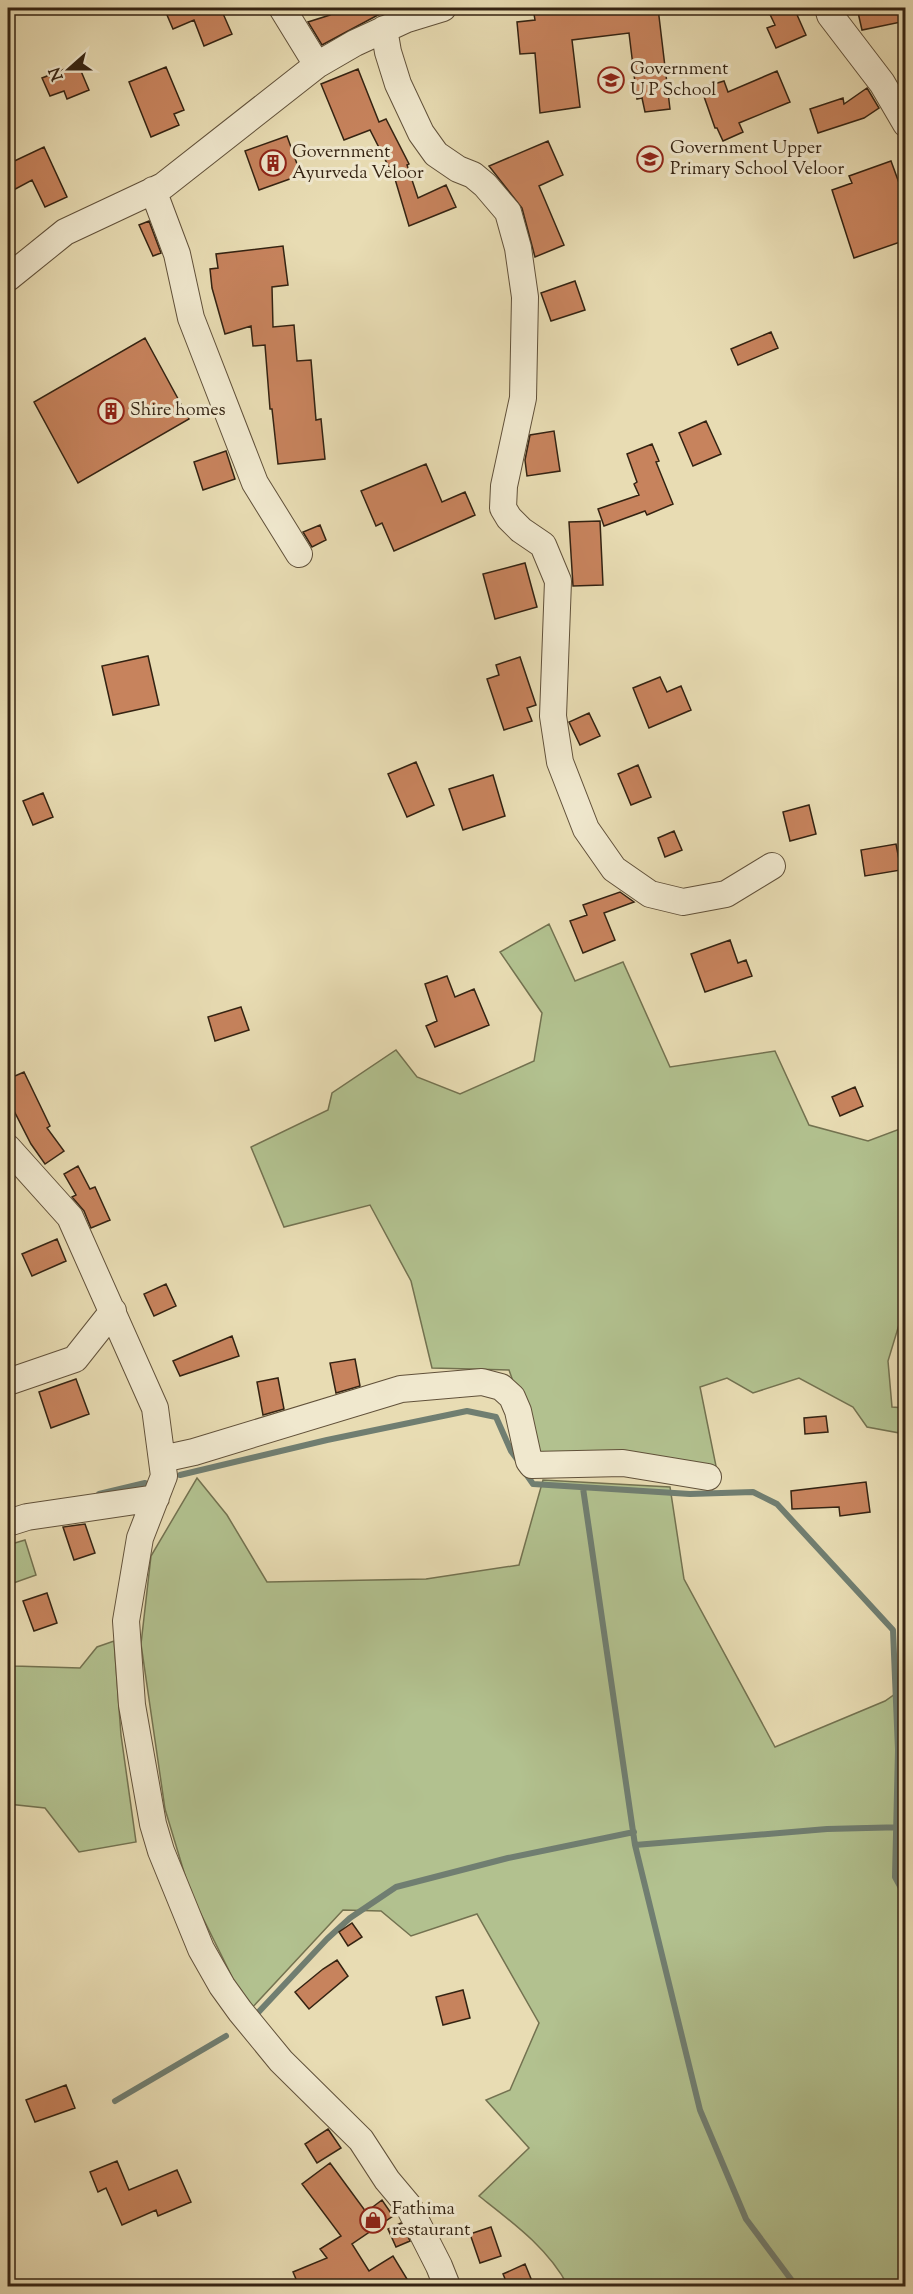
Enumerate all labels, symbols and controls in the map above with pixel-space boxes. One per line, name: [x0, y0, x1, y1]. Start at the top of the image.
north arrow: [39, 39, 99, 99]
place label: Government U P School: [630, 57, 728, 104]
text: N: [44, 63, 70, 84]
school or university icon: Government U P School: [596, 65, 626, 95]
place label: Government Upper Primary School Veloor: [670, 136, 844, 183]
place label: Government Ayurveda Veloor: [292, 140, 424, 187]
school or university icon: Government Upper Primary School Veloor: [635, 144, 665, 174]
building icon: Government Ayurveda Veloor: [258, 148, 288, 178]
building icon: Shire homes: [96, 396, 126, 426]
place label: Shire homes: [130, 398, 226, 424]
place label: Fathima restaurant: [392, 2197, 470, 2244]
shop icon: Fathima restaurant: [358, 2205, 388, 2235]

